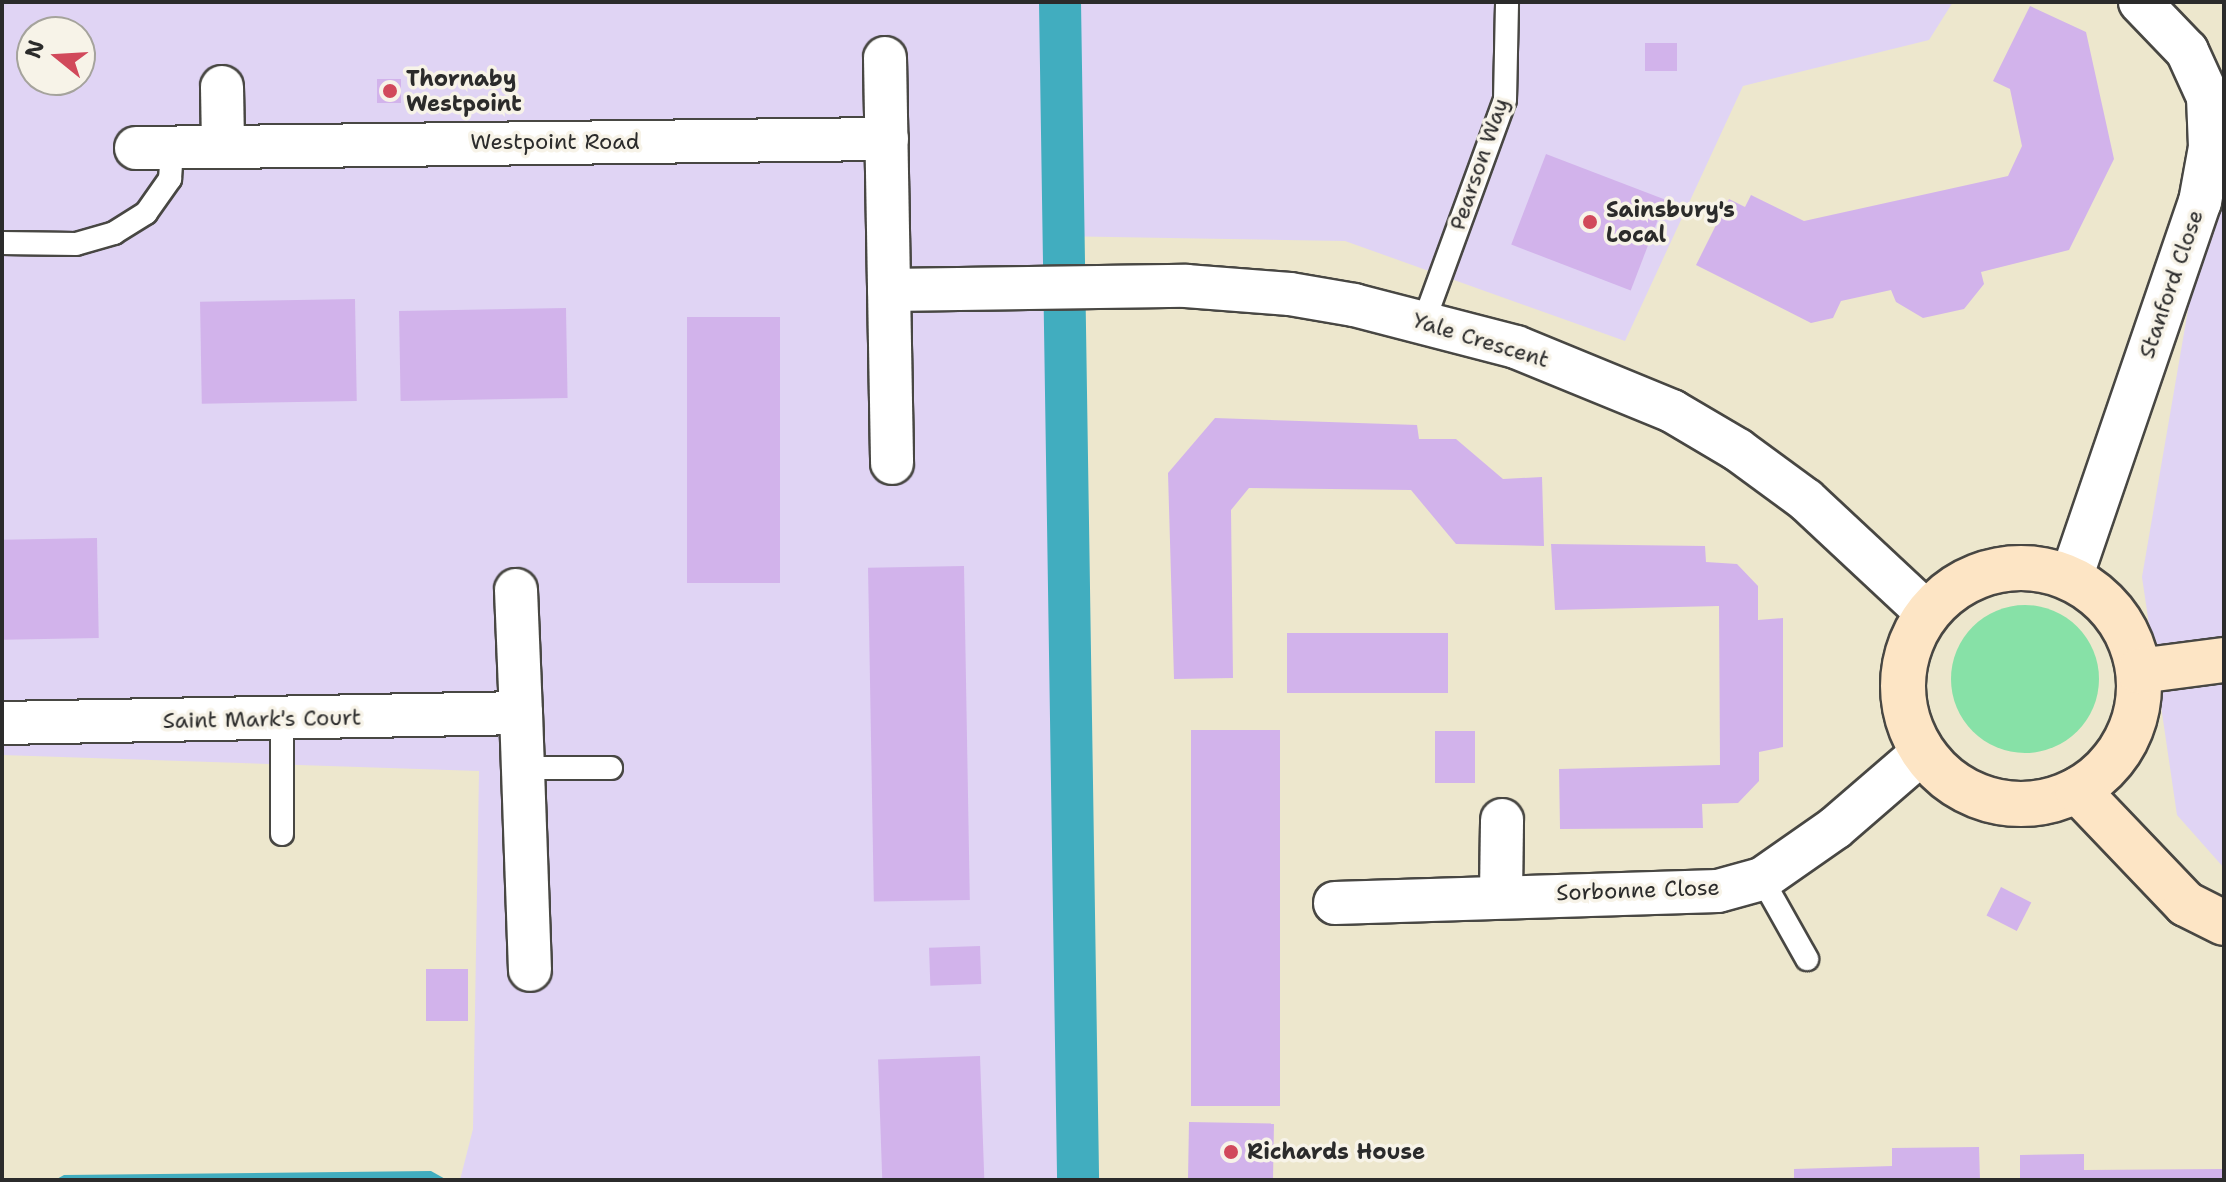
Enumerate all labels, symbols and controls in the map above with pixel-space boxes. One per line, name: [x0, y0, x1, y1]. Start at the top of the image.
north arrow: [16, 16, 96, 96]
text: N: [18, 36, 51, 62]
place label: Thornaby Westpoint: [406, 65, 522, 116]
marker: Thornaby Westpoint: [381, 82, 399, 100]
street label: Pearson Way: [1444, 94, 1514, 234]
street label: Westpoint Road: [470, 129, 640, 155]
place label: Sainsbury's Local: [1606, 196, 1735, 248]
street label: Stanford Close: [2133, 206, 2209, 362]
marker: Sainsbury's Local: [1581, 213, 1599, 231]
street label: Yale Crescent: [1410, 307, 1552, 373]
street label: Saint Mark's Court: [162, 704, 362, 734]
street label: Sorbonne Close: [1556, 874, 1720, 906]
place label: Richards House: [1247, 1139, 1425, 1165]
marker: Richards House: [1222, 1143, 1240, 1161]

